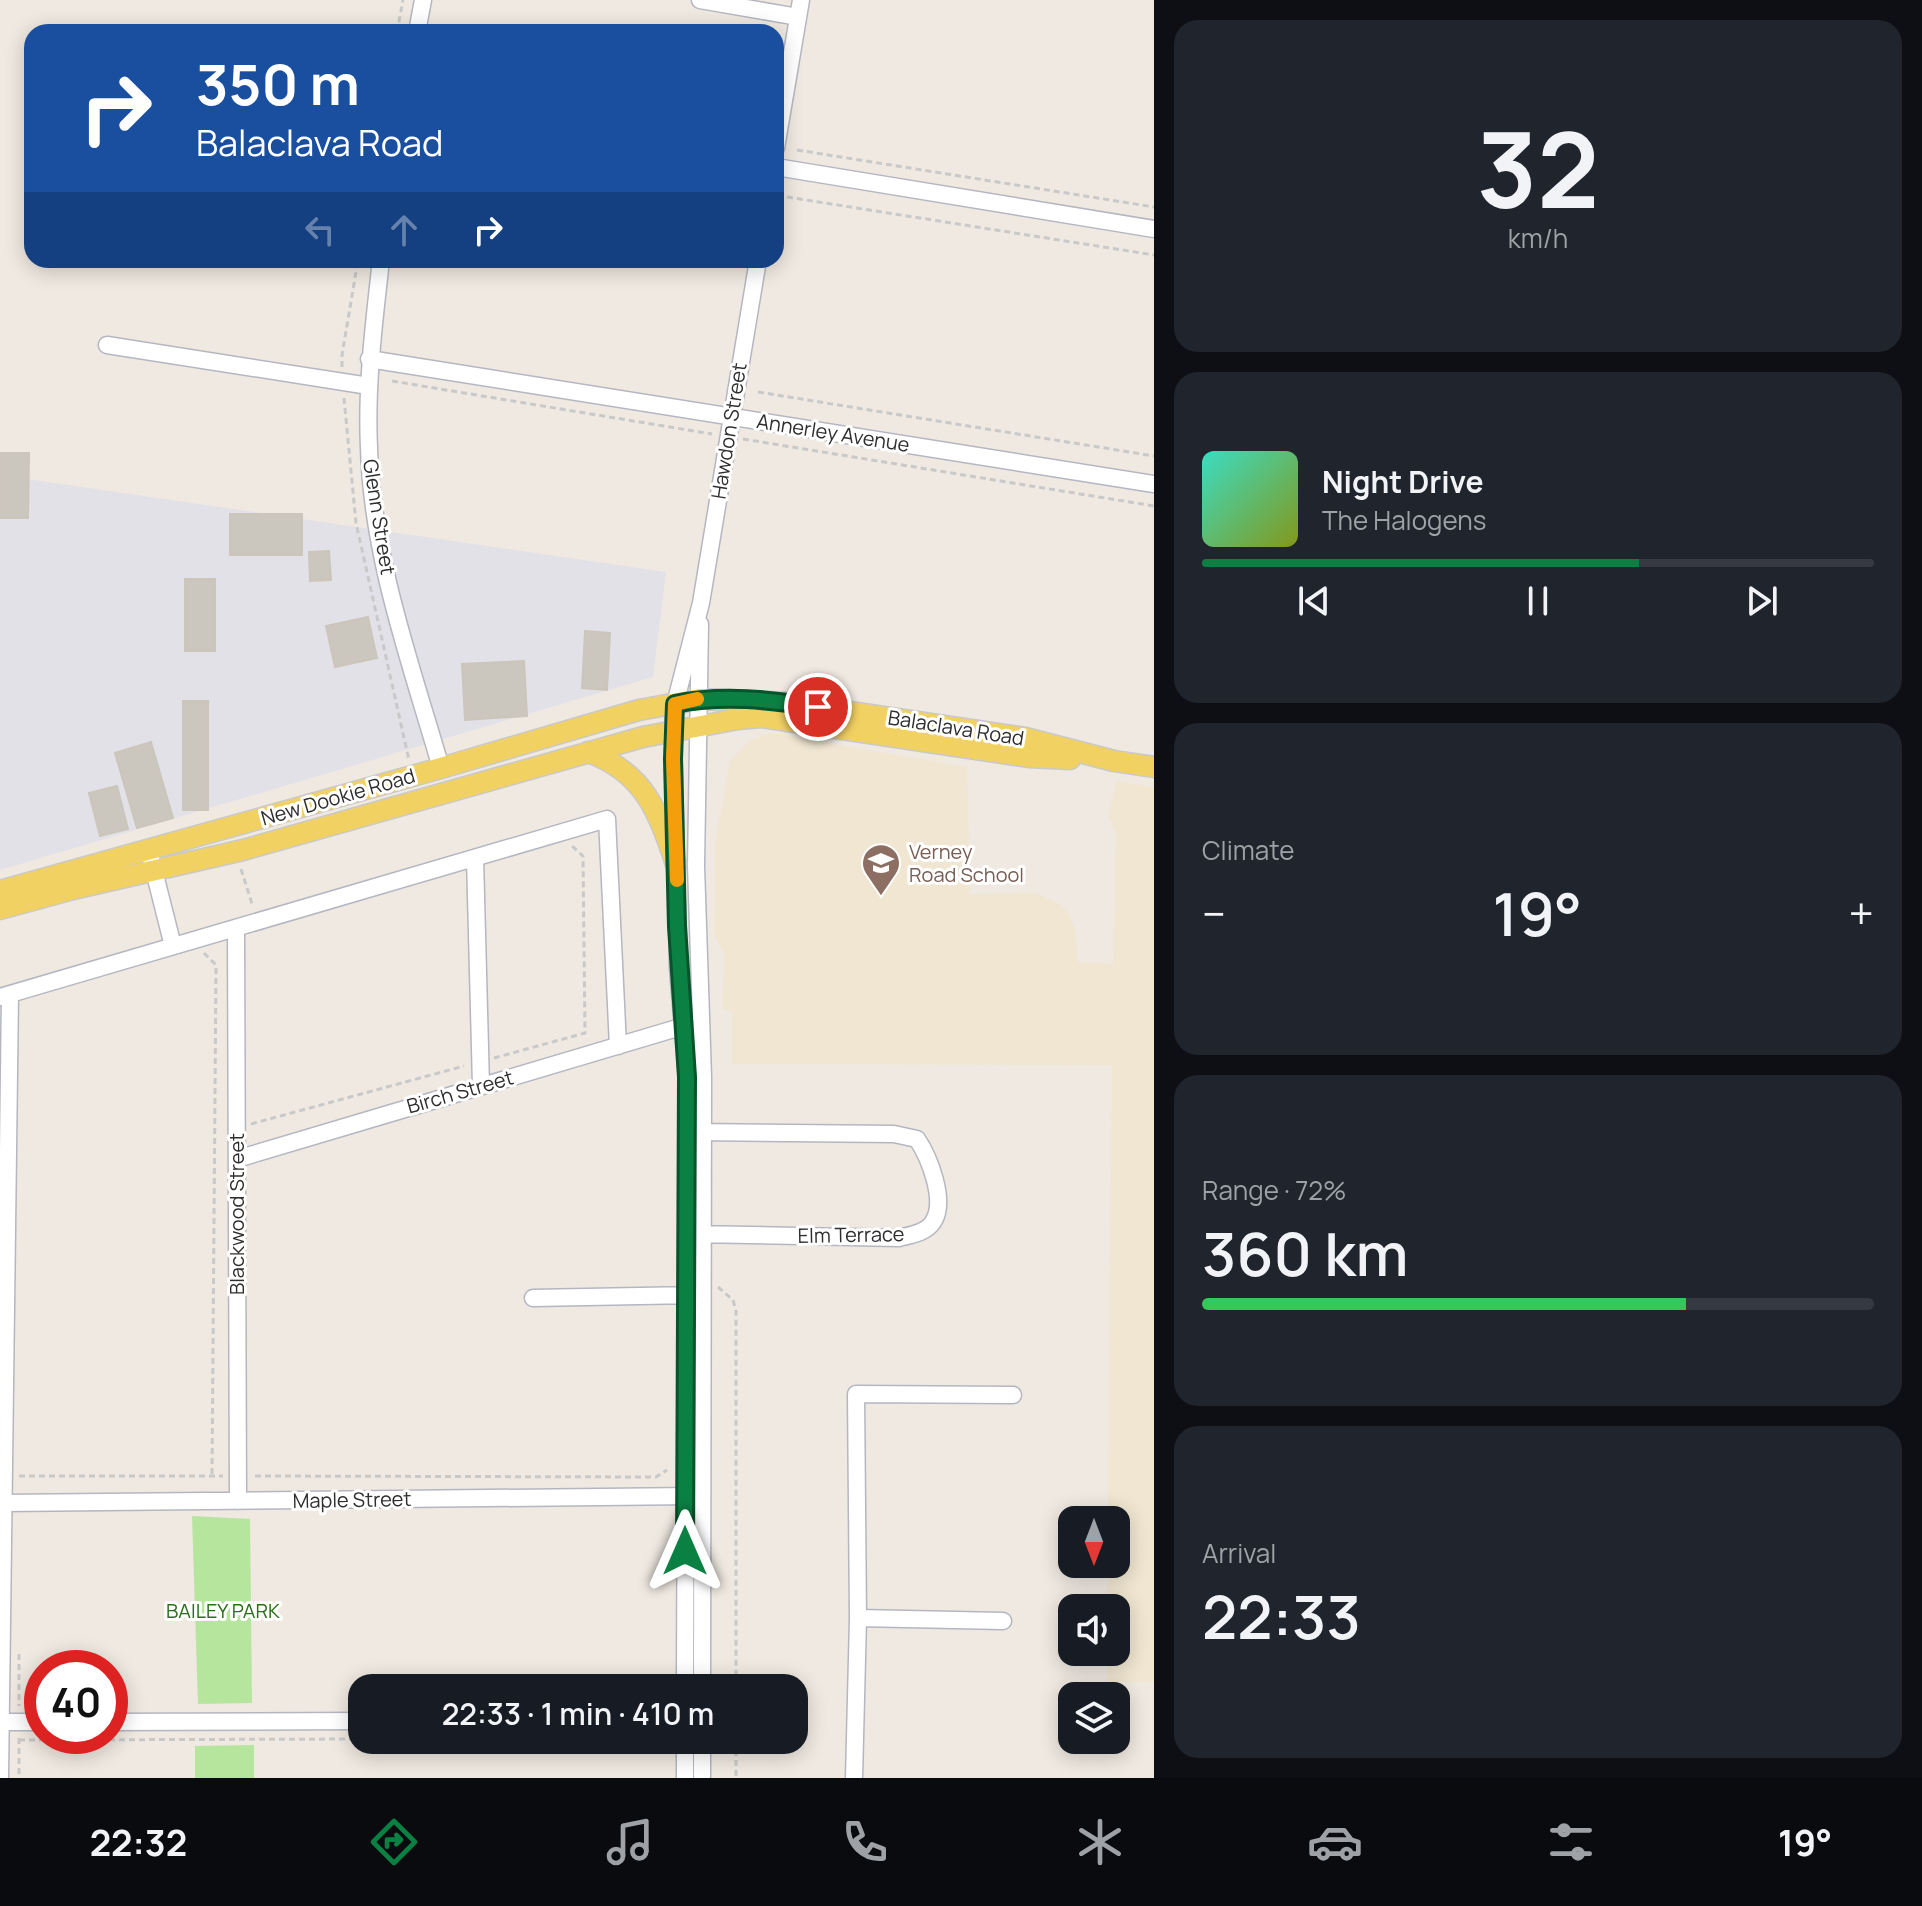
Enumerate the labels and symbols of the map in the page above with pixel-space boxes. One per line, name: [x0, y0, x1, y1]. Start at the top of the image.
street label: Hawdon Street: [704, 361, 753, 501]
street label: Annerley Avenue: [755, 407, 911, 458]
street label: Glenn Street: [357, 457, 402, 577]
pin: [784, 673, 852, 741]
street label: Balaclava Road: [886, 703, 1026, 752]
street label: New Dookie Road: [258, 762, 418, 831]
place label: Verney Road School: [909, 838, 1024, 888]
school or university icon: Verney Road School: [860, 842, 902, 897]
street label: Birch Street: [403, 1063, 516, 1120]
street label: Blackwood Street: [223, 1133, 250, 1295]
street label: Elm Terrace: [797, 1220, 905, 1249]
street label: Maple Street: [292, 1485, 412, 1514]
north arrow: [1058, 1506, 1130, 1578]
position arrow: [643, 1509, 727, 1593]
park label: BAILEY PARK: [166, 1597, 280, 1624]
speed limit sign: 40: [24, 1650, 128, 1754]

